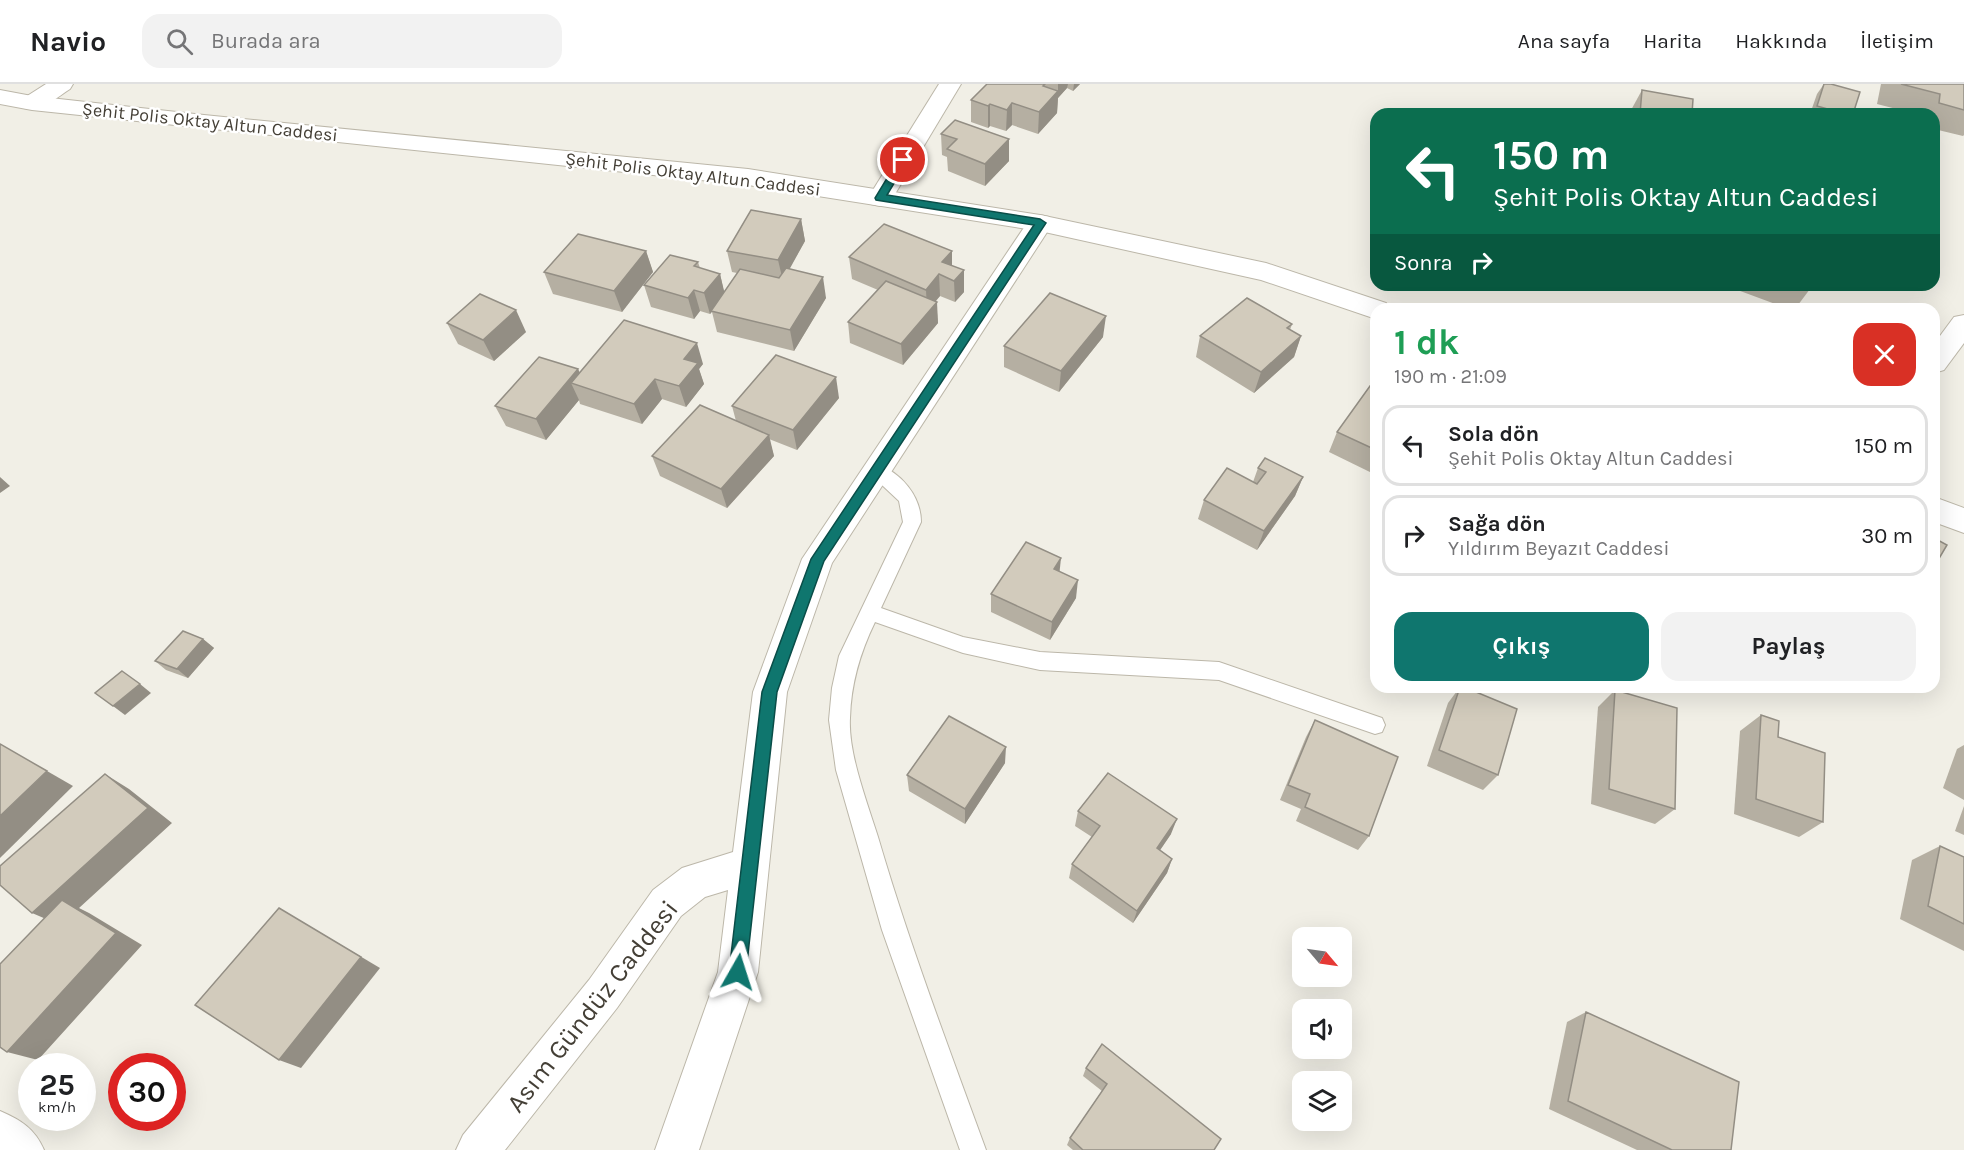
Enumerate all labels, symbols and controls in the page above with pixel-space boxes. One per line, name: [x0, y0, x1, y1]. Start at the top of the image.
search box: [142, 14, 562, 68]
text: Navio: [30, 25, 106, 58]
icon: search: [163, 25, 196, 58]
text: Burada ara: [211, 28, 321, 54]
text: Ana sayfa: [1518, 29, 1610, 53]
text: Harita: [1643, 29, 1702, 53]
text: Hakkında: [1735, 29, 1827, 53]
text: İletişim: [1860, 29, 1934, 53]
street label: Şehit Polis Oktay Altun Caddesi: [81, 98, 339, 146]
text: 150 m: [1493, 130, 1609, 180]
icon: left: [1394, 132, 1472, 210]
pin: [877, 134, 928, 185]
icon: arrive: [886, 143, 919, 176]
street label: Şehit Polis Oktay Altun Caddesi: [564, 147, 822, 201]
text: Şehit Polis Oktay Altun Caddesi: [1493, 181, 1878, 213]
icon: right: [1465, 246, 1498, 279]
text: Sonra: [1394, 250, 1453, 276]
text: 1 dk: [1394, 321, 1459, 363]
button: close: [1853, 323, 1916, 386]
text: 190 m · 21:09: [1394, 365, 1507, 388]
text: Sola dön: [1448, 421, 1539, 447]
icon: left: [1397, 429, 1430, 462]
text: 150 m: [1854, 433, 1913, 459]
text: Şehit Polis Oktay Altun Caddesi: [1448, 447, 1734, 470]
text: Sağa dön: [1448, 511, 1546, 537]
icon: right: [1397, 519, 1430, 552]
text: 30 m: [1861, 523, 1913, 549]
text: Yıldırım Beyazıt Caddesi: [1448, 537, 1669, 560]
button: Çıkış: [1394, 612, 1649, 681]
button: Paylaş: [1661, 612, 1916, 681]
street label: Asım Gündüz Caddesi: [500, 894, 685, 1118]
north arrow: [1292, 927, 1352, 987]
map controls: [1292, 927, 1352, 1131]
position arrow: [706, 940, 770, 1004]
button: sound: [1292, 999, 1352, 1059]
speed limit sign: 30: [108, 1053, 186, 1131]
text: 25: [39, 1067, 75, 1103]
button: layers: [1292, 1071, 1352, 1131]
text: km/h: [38, 1098, 76, 1116]

